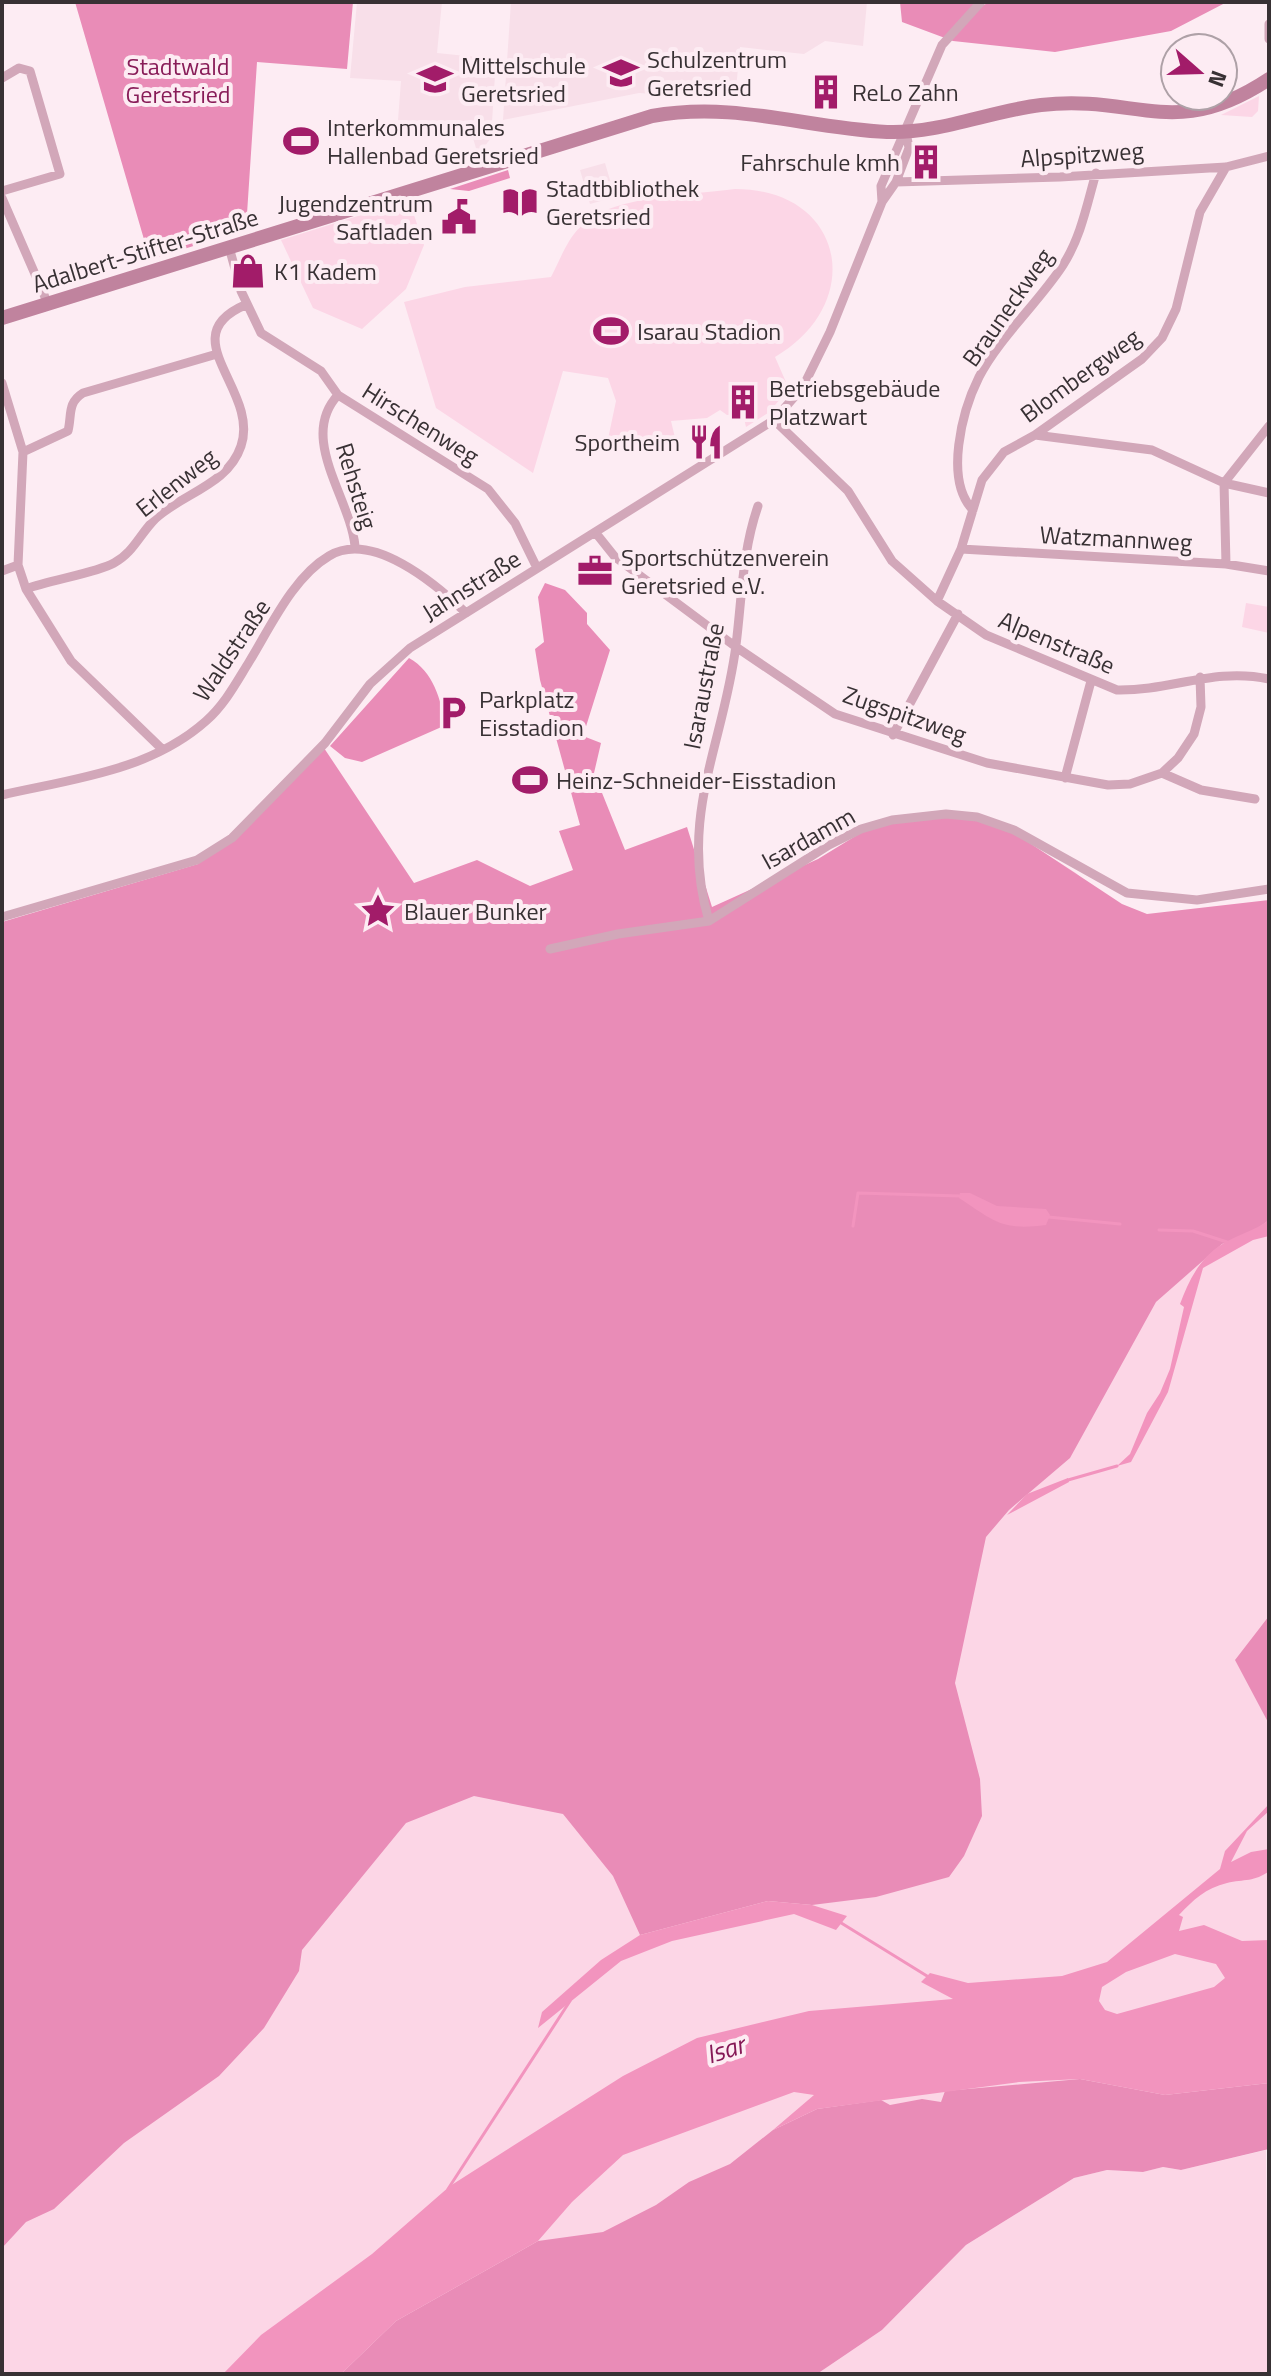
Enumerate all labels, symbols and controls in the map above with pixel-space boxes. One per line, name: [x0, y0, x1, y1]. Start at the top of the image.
north arrow: [1159, 32, 1239, 112]
place label: Schulzentrum Geretsried: [647, 41, 787, 105]
place label: Mittelschule Geretsried: [461, 47, 586, 111]
park label: Stadtwald Geretsried: [126, 48, 230, 112]
school or university icon: Schulzentrum Geretsried: [602, 54, 640, 92]
school or university icon: Mittelschule Geretsried: [416, 60, 454, 98]
text: N: [1199, 66, 1236, 92]
building icon: ReLo Zahn: [807, 73, 845, 111]
place label: ReLo Zahn: [852, 74, 959, 110]
place label: Interkommunales Hallenbad Geretsried: [327, 109, 539, 173]
sports icon: Interkommunales Hallenbad Geretsried: [282, 122, 320, 160]
street label: Alpspitzweg: [1019, 132, 1145, 176]
building icon: Fahrschule kmh: [907, 143, 945, 181]
place label: Fahrschule kmh: [740, 144, 900, 180]
place label: Stadtbibliothek Geretsried: [546, 170, 700, 234]
library icon: Stadtbibliothek Geretsried: [501, 183, 539, 221]
place label: Jugendzentrum Saftladen: [278, 185, 433, 249]
street label: Adalbert-Stifter-Straße: [28, 198, 262, 302]
public building icon: Jugendzentrum Saftladen: [440, 198, 478, 236]
street label: Brauneckweg: [953, 240, 1061, 374]
shop icon: K1 Kadem: [229, 252, 267, 290]
place label: K1 Kadem: [274, 253, 377, 289]
sports icon: Isarau Stadion: [592, 312, 630, 350]
place label: Isarau Stadion: [637, 313, 781, 349]
street label: Blombergweg: [1012, 319, 1148, 431]
place label: Betriebsgebäude Platzwart: [769, 370, 940, 434]
street label: Hirschenweg: [356, 373, 486, 473]
building icon: Betriebsgebäude Platzwart: [724, 383, 762, 421]
restaurant icon: Sportheim: [687, 423, 725, 461]
place label: Sportheim: [575, 424, 680, 460]
street label: Rehsteig: [327, 438, 387, 534]
street label: Erlenweg: [128, 439, 224, 525]
street label: Watzmannweg: [1039, 516, 1193, 560]
place label: Sportschützenverein Geretsried e.V.: [621, 539, 829, 603]
street label: Jahnstraße: [415, 540, 527, 630]
office icon: Sportschützenverein Geretsried e.V.: [576, 552, 614, 590]
street label: Waldstraße: [183, 591, 279, 709]
street label: Alpenstraße: [993, 601, 1121, 683]
street label: Isaraustraße: [673, 620, 733, 752]
street label: Zugspitzweg: [838, 676, 972, 752]
place label: Parkplatz Eisstadion: [479, 681, 584, 745]
parking icon: Parkplatz Eisstadion: [434, 694, 472, 732]
sports icon: Heinz-Schneider-Eisstadion: [511, 761, 549, 799]
place label: Heinz-Schneider-Eisstadion: [556, 762, 836, 798]
street label: Isardamm: [755, 798, 861, 878]
place icon: Blauer Bunker: [359, 892, 397, 930]
place label: Blauer Bunker: [404, 893, 547, 929]
water label: Isar: [701, 2024, 752, 2073]

